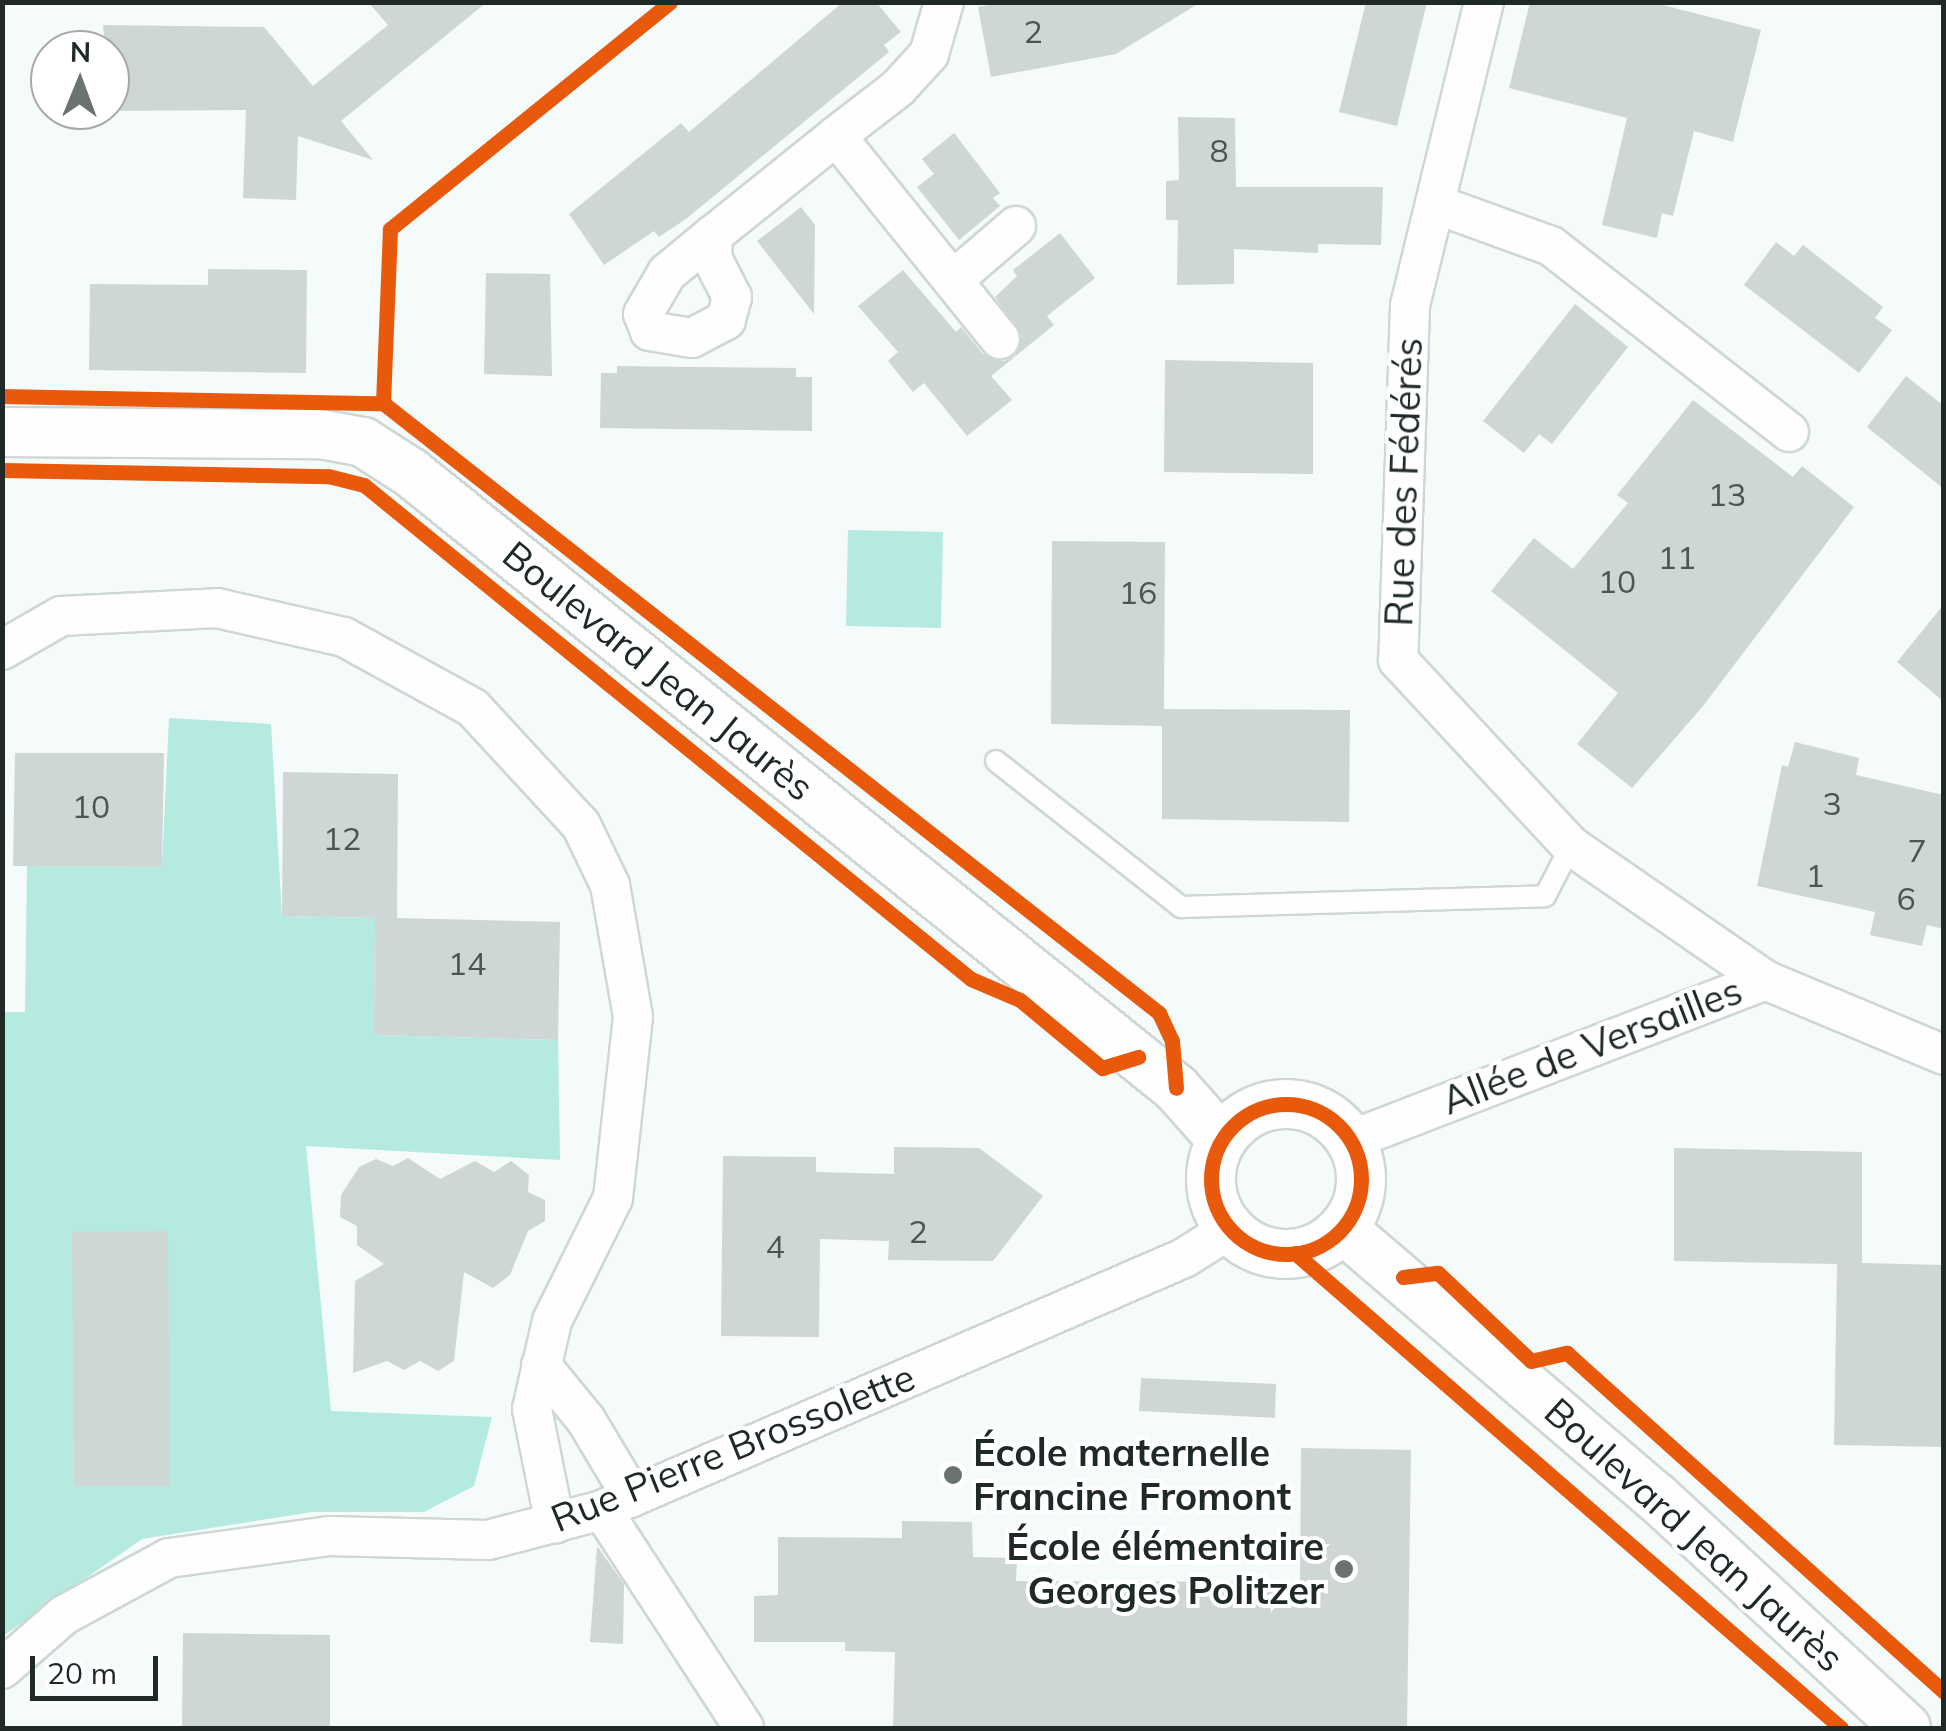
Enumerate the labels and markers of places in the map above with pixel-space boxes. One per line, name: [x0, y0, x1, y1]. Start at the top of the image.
place label: École maternelle Francine Fromont: [973, 1430, 1291, 1520]
marker: École maternelle Francine Fromont: [942, 1464, 964, 1486]
place label: École élémentaire Georges Politzer: [1006, 1524, 1324, 1614]
marker: École élémentaire Georges Politzer: [1333, 1558, 1355, 1580]

